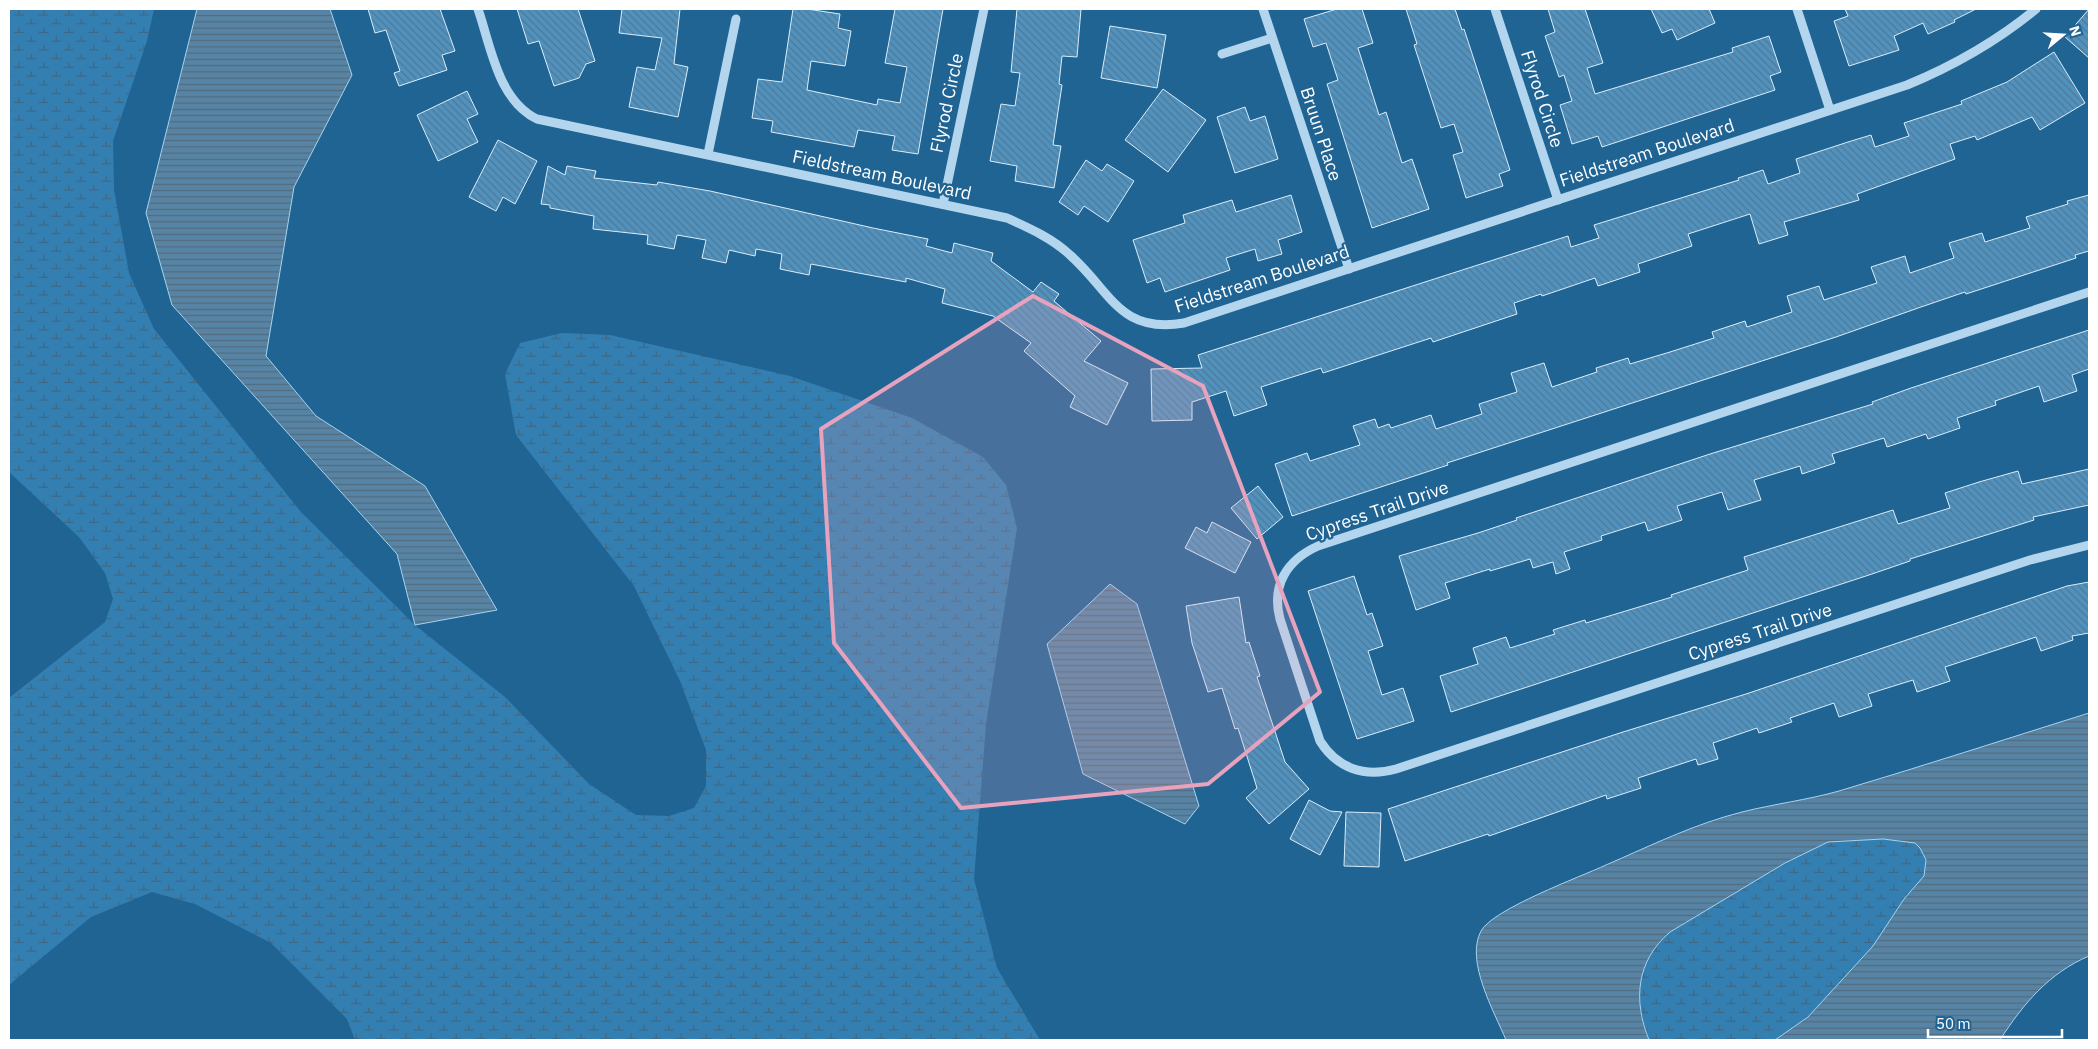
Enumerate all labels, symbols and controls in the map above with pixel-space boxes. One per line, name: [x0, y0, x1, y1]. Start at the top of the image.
north arrow: [2038, 10, 2088, 60]
text: N: [2065, 23, 2085, 39]
street label: Flyrod Circle: [1516, 47, 1569, 151]
street label: Flyrod Circle: [925, 51, 968, 155]
street label: Bruun Place: [1295, 84, 1348, 184]
street label: Fieldstream Boulevard: [1556, 113, 1737, 192]
street label: Fieldstream Boulevard: [790, 144, 974, 205]
street label: Fieldstream Boulevard: [1171, 239, 1352, 318]
street label: Cypress Trail Drive: [1302, 475, 1451, 546]
street label: Cypress Trail Drive: [1685, 597, 1835, 666]
scale bar: [1928, 1006, 2062, 1038]
text: 50 m: [1936, 1014, 1971, 1033]

